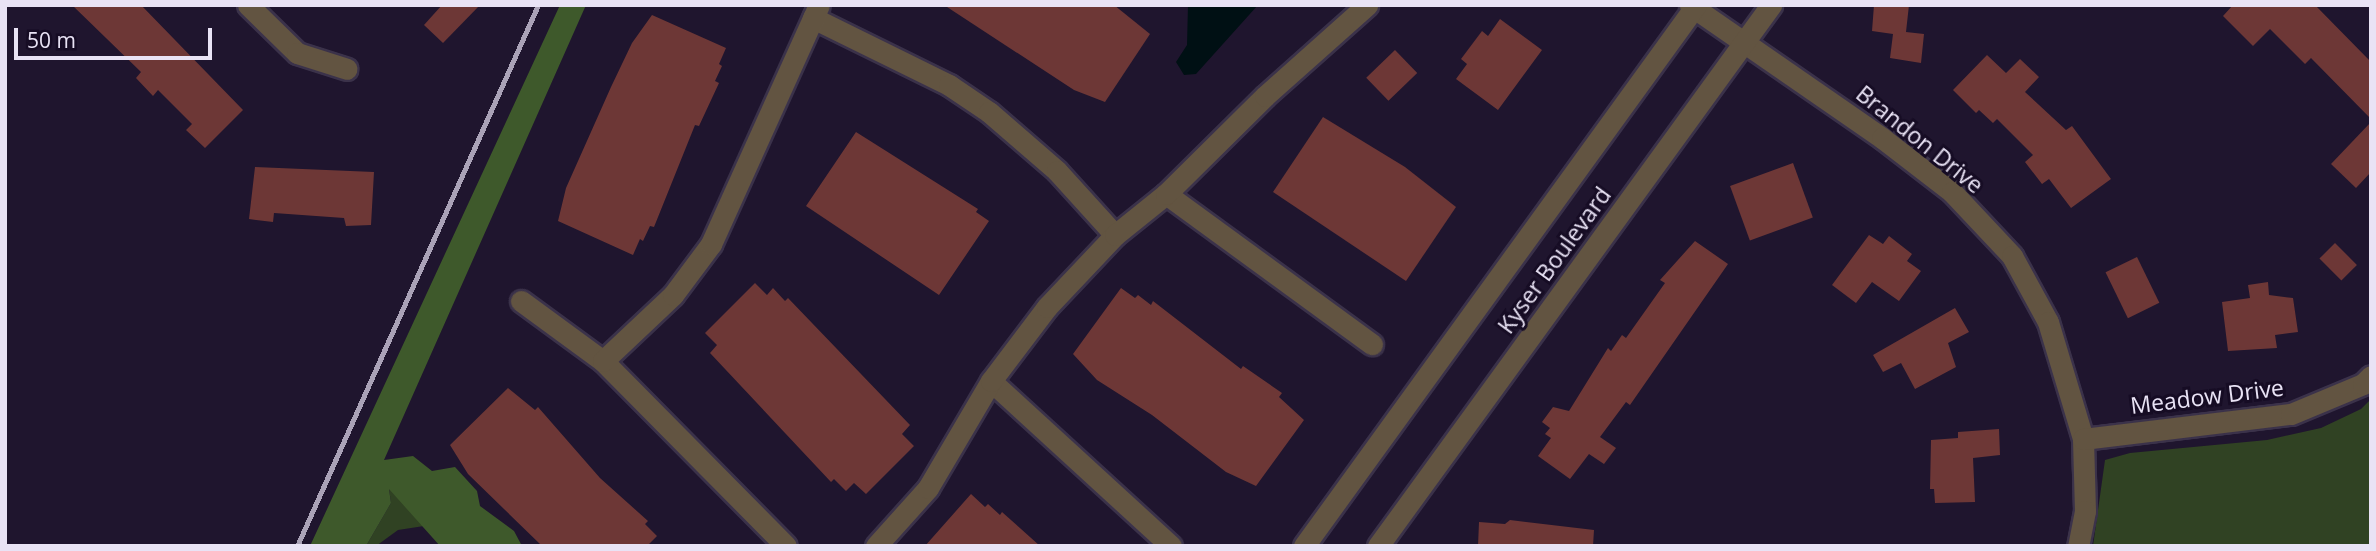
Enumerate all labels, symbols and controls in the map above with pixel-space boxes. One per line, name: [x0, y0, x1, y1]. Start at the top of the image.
scale bar: [18, 14, 215, 58]
text: 50 m: [27, 26, 76, 54]
street label: Brandon Drive: [1851, 79, 1989, 199]
street label: Kyser Boulevard: [1492, 181, 1616, 339]
street label: Meadow Drive: [2129, 373, 2285, 419]

